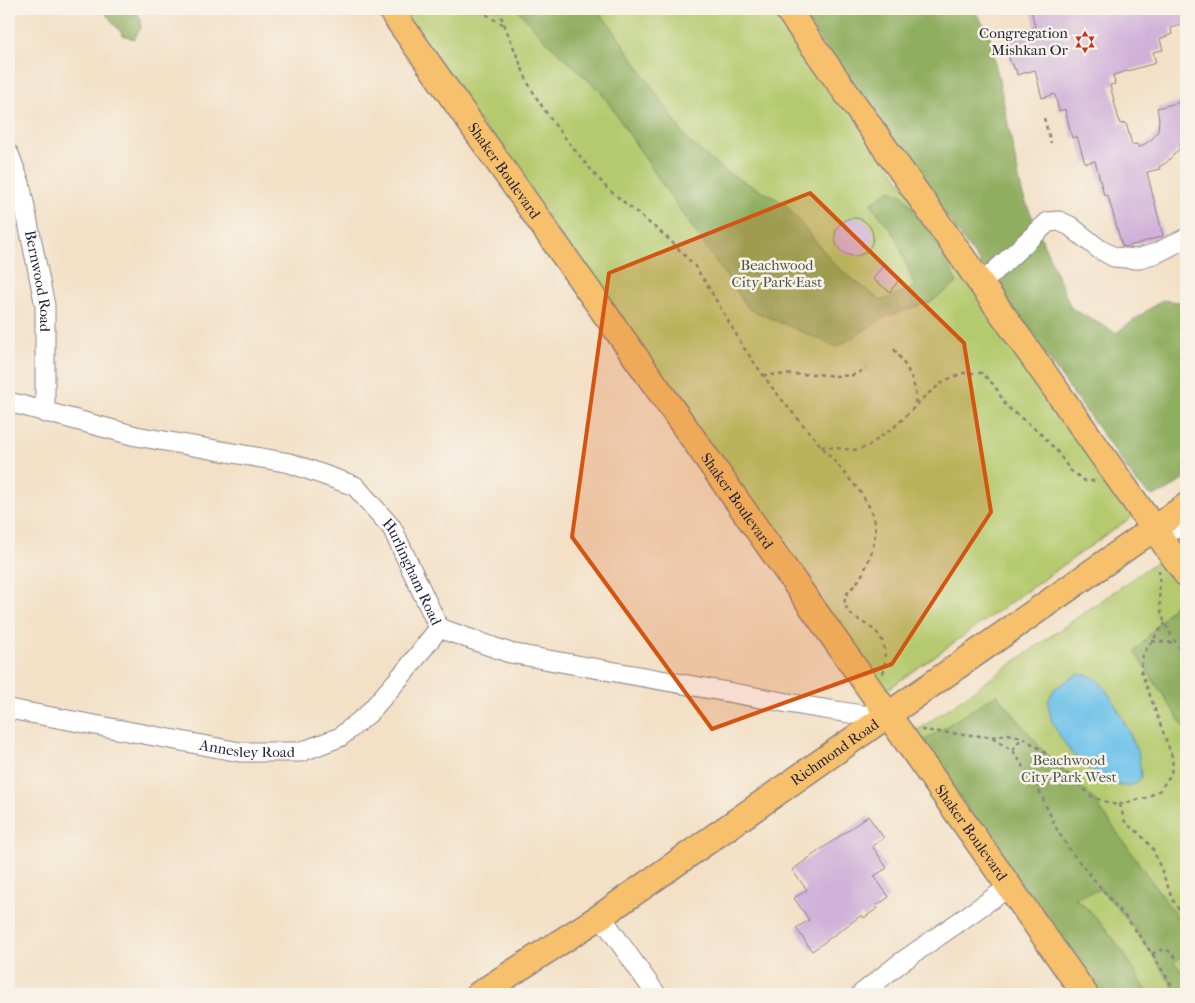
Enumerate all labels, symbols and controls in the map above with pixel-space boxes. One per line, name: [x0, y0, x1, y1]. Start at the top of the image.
place label: Congregation Mishkan Or: [979, 24, 1069, 59]
synagogue icon: Congregation Mishkan Or: [1072, 29, 1098, 55]
street label: Shaker Boulevard: [464, 119, 545, 223]
street label: Bernwood Road: [21, 229, 55, 333]
park label: Beachwood City Park East: [732, 256, 823, 291]
street label: Shaker Boulevard: [697, 449, 778, 553]
street label: Hurlingham Road: [379, 515, 446, 629]
street label: Richmond Road: [787, 715, 883, 789]
street label: Annesley Road: [197, 735, 296, 761]
park label: Beachwood City Park West: [1021, 751, 1118, 786]
street label: Shaker Boulevard: [931, 781, 1012, 885]

